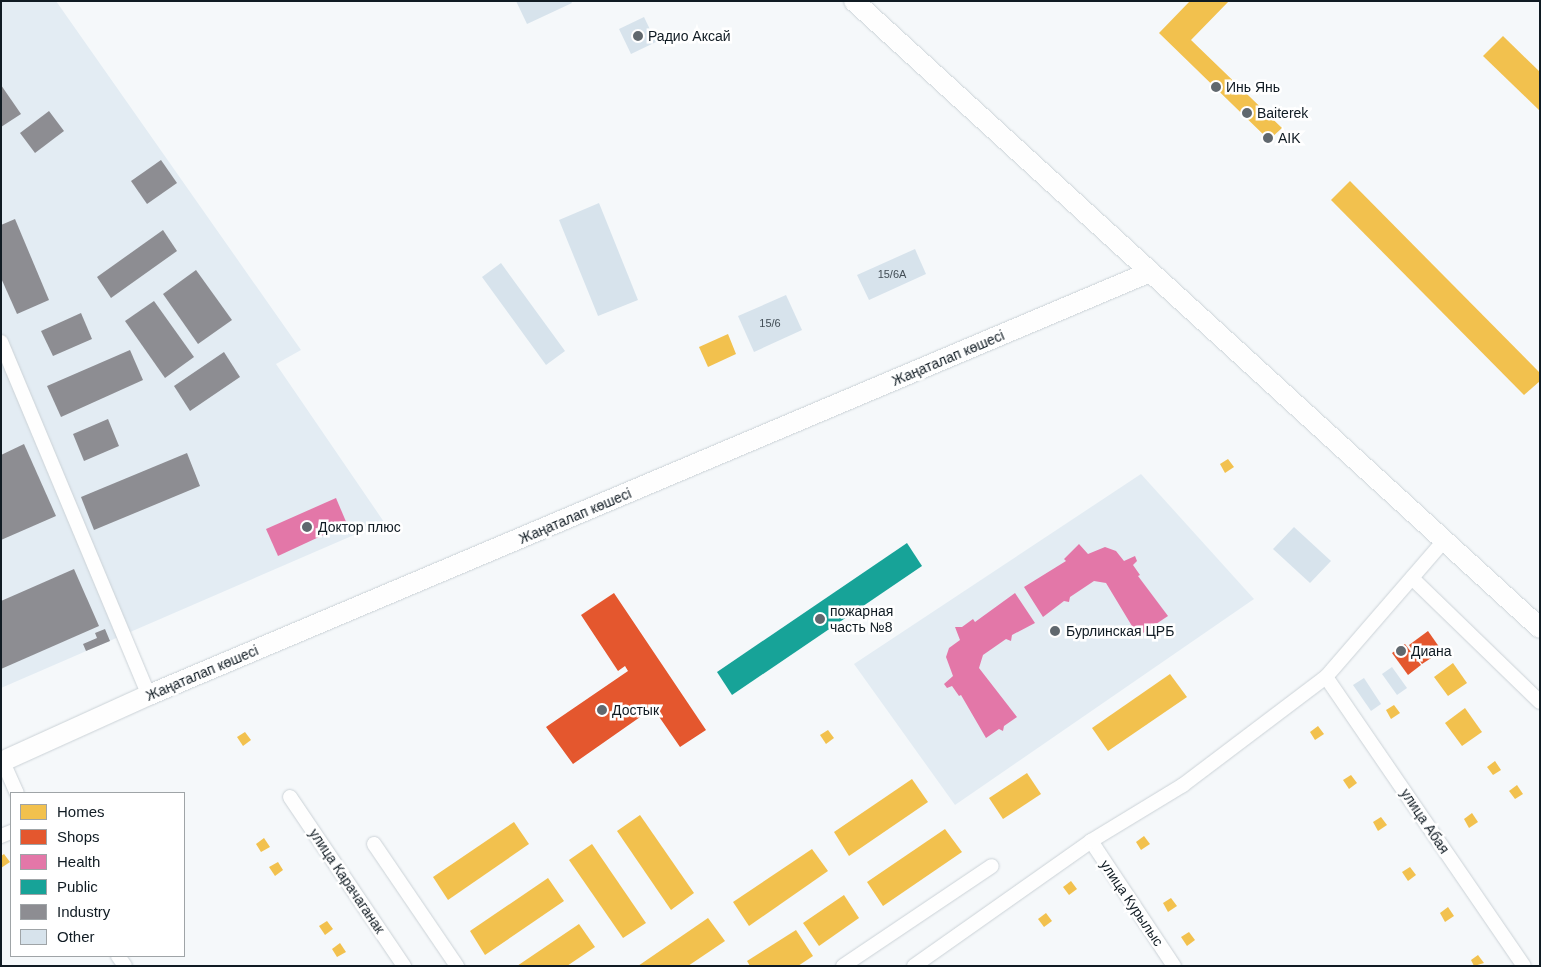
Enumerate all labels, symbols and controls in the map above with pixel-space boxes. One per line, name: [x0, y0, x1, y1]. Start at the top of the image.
place label: Радио Аксай: [648, 28, 731, 44]
marker: Радио Аксай: [632, 30, 644, 42]
place label: Инь Янь: [1226, 79, 1280, 95]
marker: Инь Янь: [1210, 81, 1222, 93]
place label: Baiterek: [1257, 105, 1308, 121]
marker: Baiterek: [1241, 107, 1253, 119]
place label: AIK: [1278, 130, 1301, 146]
marker: AIK: [1262, 132, 1274, 144]
house number: 15/6А: [878, 267, 906, 281]
house number: 15/6: [759, 316, 781, 330]
street label: Жаңаталап көшесі: [889, 327, 1007, 389]
street label: Жаңаталап көшесі: [516, 485, 634, 547]
place label: Доктор плюс: [318, 519, 401, 535]
marker: Доктор плюс: [300, 520, 314, 534]
place label: пожарная часть №8: [830, 603, 893, 636]
marker: пожарная часть №8: [814, 613, 826, 625]
place label: Бурлинская ЦРБ: [1066, 623, 1174, 639]
marker: Бурлинская ЦРБ: [1048, 624, 1062, 638]
street label: Жаңаталап көшесі: [143, 642, 261, 704]
place label: Диана: [1411, 643, 1452, 659]
marker: Диана: [1395, 645, 1407, 657]
place label: Достык: [612, 702, 659, 718]
marker: Достык: [596, 704, 608, 716]
street label: улица Абая: [1397, 785, 1453, 857]
legend: [10, 792, 185, 957]
text: Homes: [57, 803, 105, 820]
street label: улица Карачаганак: [306, 825, 388, 937]
text: Shops: [57, 828, 100, 845]
text: Health: [57, 853, 100, 870]
street label: улица Курылыс: [1097, 857, 1167, 949]
text: Public: [57, 878, 98, 895]
text: Industry: [57, 903, 110, 920]
text: Other: [57, 928, 95, 945]

